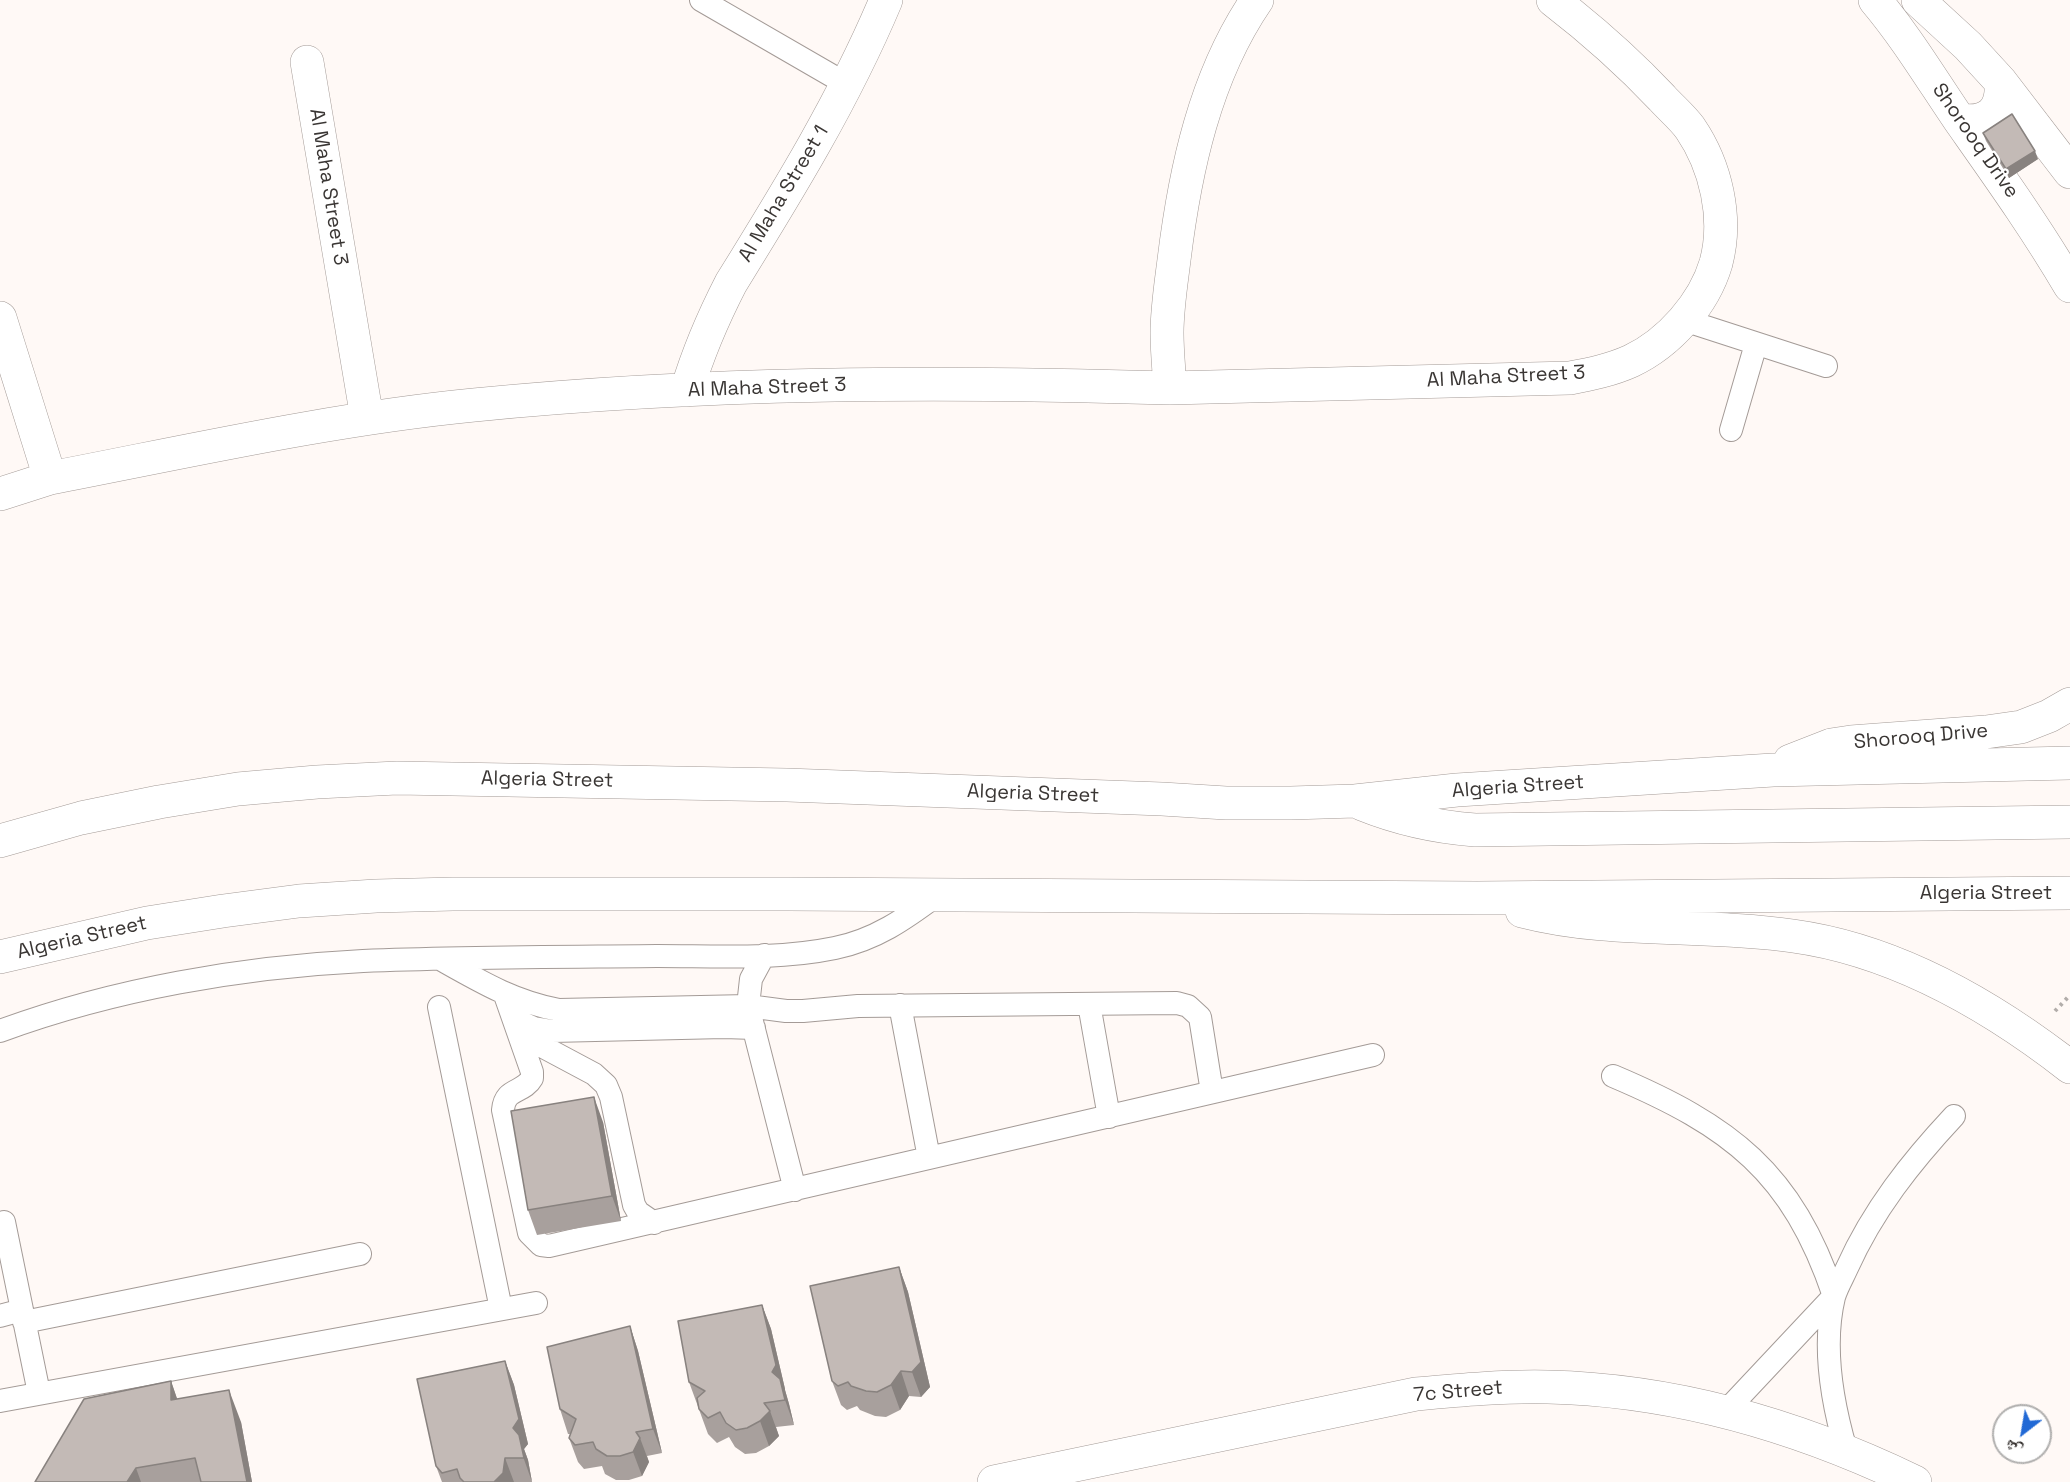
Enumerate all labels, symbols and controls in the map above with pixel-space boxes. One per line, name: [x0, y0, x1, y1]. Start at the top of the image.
street label: Shorooq Drive: [1927, 79, 2023, 203]
street label: Al Maha Street 3: [304, 107, 352, 267]
street label: Al Maha Street 1: [734, 121, 834, 267]
street label: Al Maha Street 3: [1426, 361, 1586, 393]
street label: Al Maha Street 3: [687, 373, 847, 403]
street label: Shorooq Drive: [1853, 719, 1989, 755]
street label: Algeria Street: [481, 767, 613, 793]
street label: Algeria Street: [1451, 770, 1585, 804]
street label: Algeria Street: [966, 780, 1100, 808]
street label: Algeria Street: [1920, 882, 2052, 906]
street label: Algeria Street: [15, 911, 149, 965]
street label: 7c Street: [1412, 1376, 1504, 1408]
north arrow: [1992, 1404, 2052, 1464]
text: ش: [2001, 1435, 2026, 1462]

